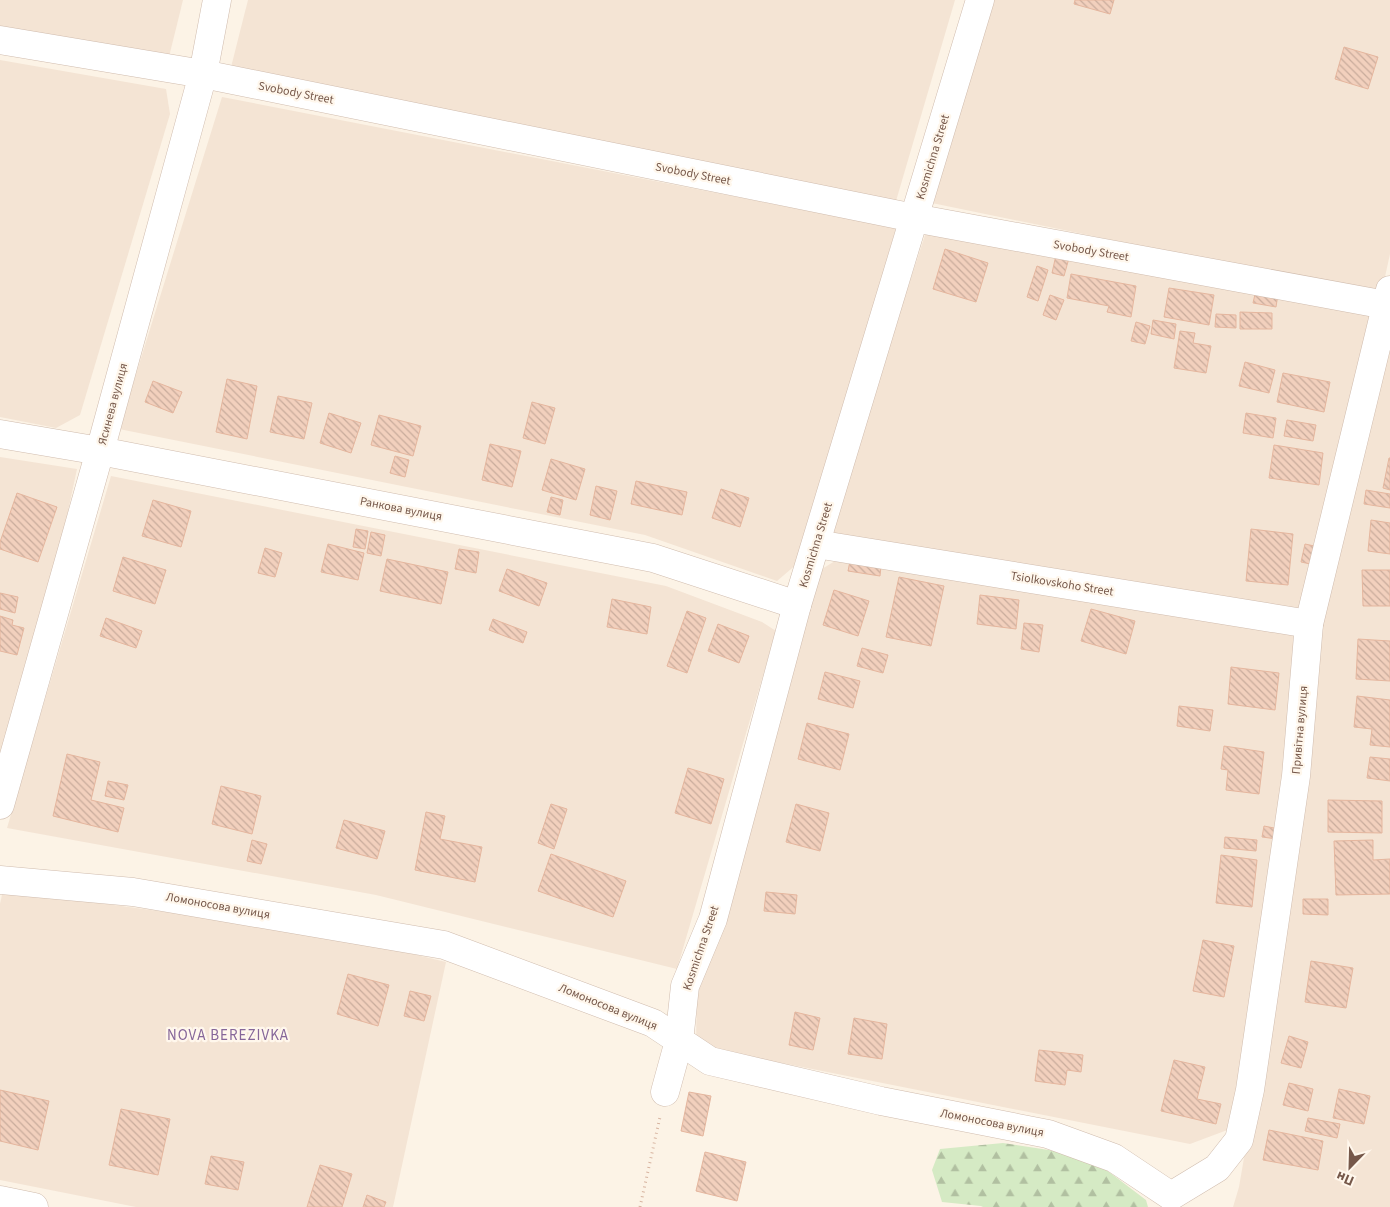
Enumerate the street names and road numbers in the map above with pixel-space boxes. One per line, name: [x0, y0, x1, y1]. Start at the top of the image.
street label: Svobody Street: [257, 77, 335, 109]
street label: Kosmichna Street: [912, 112, 954, 202]
street label: Svobody Street: [654, 158, 732, 190]
street label: Svobody Street: [1052, 236, 1130, 266]
street label: Ясинева вулиця: [94, 361, 132, 447]
street label: Ранкова вулиця: [358, 493, 444, 525]
street label: Kosmichna Street: [795, 500, 837, 590]
street label: Tsiolkovskoho Street: [1009, 567, 1115, 601]
street label: Привітна вулиця: [1288, 685, 1312, 775]
street label: Ломоносова вулиця: [165, 888, 271, 924]
street label: Kosmichna Street: [679, 903, 723, 993]
street label: Ломоносова вулиця: [556, 979, 660, 1035]
street label: Ломоносова вулиця: [939, 1105, 1045, 1141]

